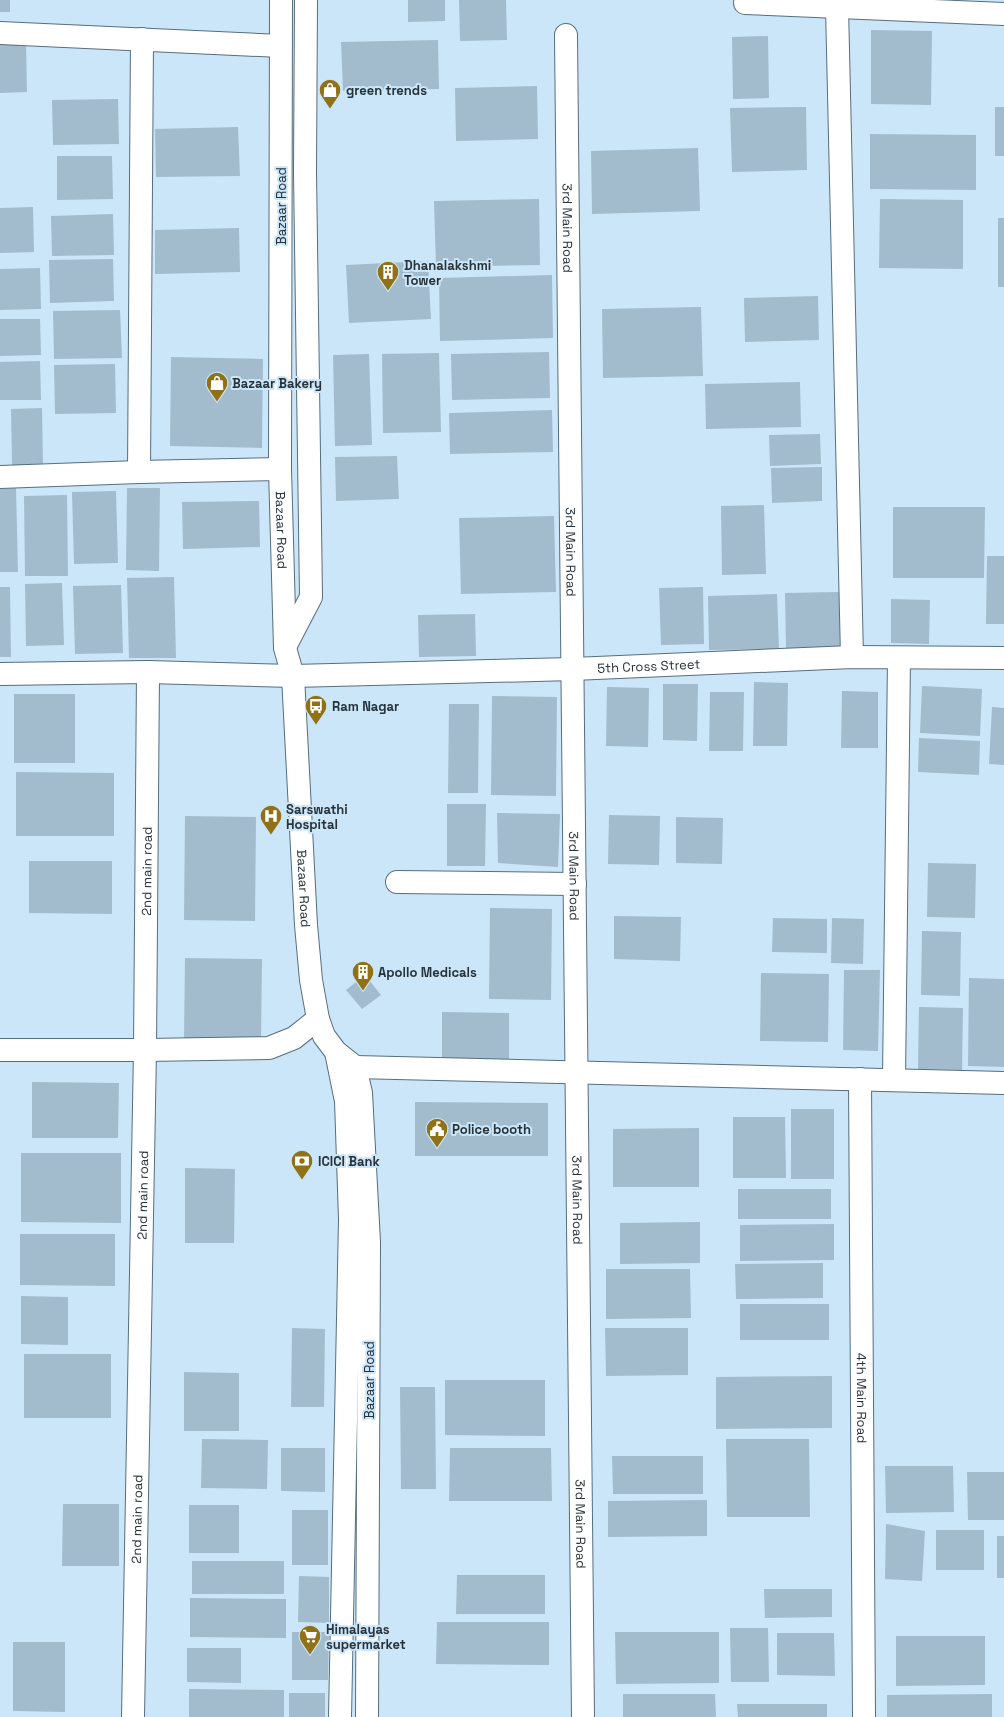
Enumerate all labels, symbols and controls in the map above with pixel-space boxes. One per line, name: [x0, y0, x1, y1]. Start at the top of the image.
shop icon: green trends: [317, 77, 343, 110]
place label: green trends: [346, 82, 427, 99]
street label: Bazaar Road: [273, 167, 290, 245]
street label: 3rd Main Road: [559, 183, 577, 273]
place label: Dhanalakshmi Tower: [404, 257, 491, 289]
building icon: Dhanalakshmi Tower: [375, 259, 401, 292]
shop icon: Bazaar Bakery: [204, 370, 230, 403]
place label: Bazaar Bakery: [232, 375, 322, 392]
street label: Bazaar Road: [272, 491, 291, 569]
street label: 3rd Main Road: [562, 507, 580, 597]
street label: 5th Cross Street: [597, 655, 701, 676]
bus stop icon: Ram Nagar: [303, 693, 329, 726]
place label: Ram Nagar: [332, 698, 399, 715]
place label: Sarswathi Hospital: [286, 801, 348, 833]
hospital icon: Sarswathi Hospital: [258, 803, 284, 836]
street label: 2nd main road: [138, 826, 155, 916]
street label: 3rd Main Road: [566, 831, 583, 921]
street label: Bazaar Road: [294, 849, 315, 928]
building icon: Apollo Medicals: [350, 959, 376, 992]
place label: Apollo Medicals: [378, 964, 477, 981]
public building icon: Police booth: [424, 1116, 450, 1149]
place label: Police booth: [452, 1121, 531, 1138]
bank icon: ICICI Bank: [289, 1148, 315, 1181]
street label: 2nd main road: [133, 1150, 152, 1240]
place label: ICICI Bank: [318, 1153, 380, 1170]
street label: 3rd Main Road: [569, 1155, 587, 1245]
street label: Bazaar Road: [361, 1341, 378, 1419]
street label: 4th Main Road: [853, 1353, 871, 1443]
street label: 2nd main road: [127, 1474, 146, 1564]
street label: 3rd Main Road: [572, 1479, 590, 1569]
place label: Himalayas supermarket: [326, 1621, 406, 1653]
supermarket icon: Himalayas supermarket: [297, 1623, 323, 1656]

